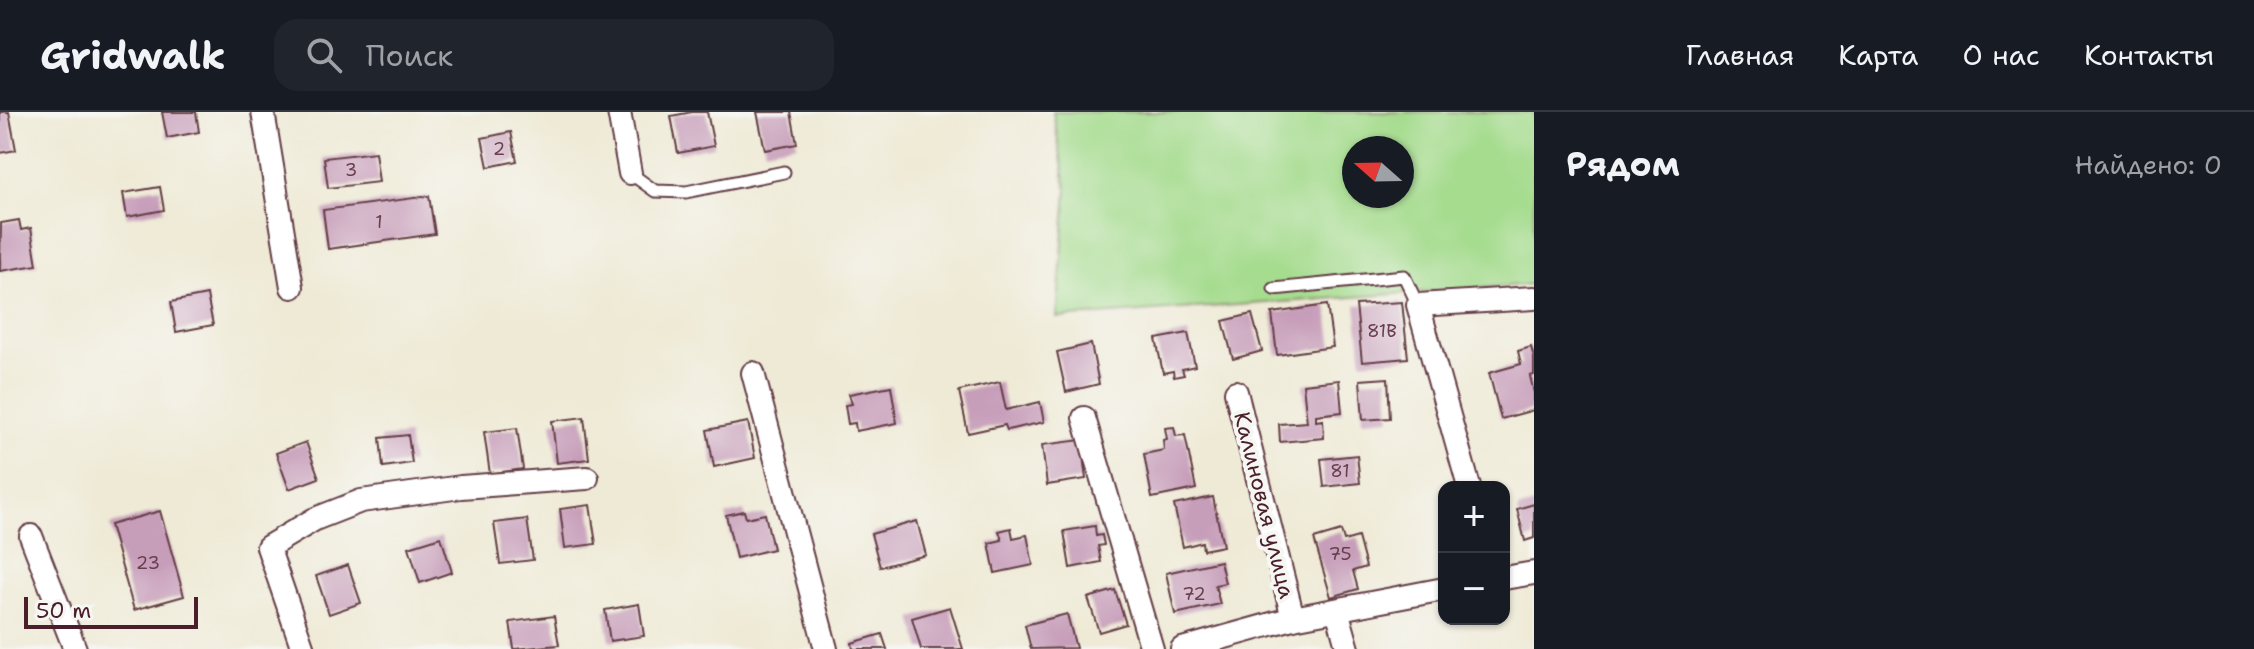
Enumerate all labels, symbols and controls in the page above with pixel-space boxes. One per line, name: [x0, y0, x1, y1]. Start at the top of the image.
search box: [274, 19, 834, 91]
text: Gridwalk: [40, 30, 226, 81]
icon: search: [302, 33, 346, 77]
text: Поиск: [366, 35, 453, 76]
text: Главная: [1686, 36, 1794, 74]
text: Карта: [1838, 36, 1918, 74]
text: О нас: [1962, 36, 2040, 74]
text: Контакты: [2084, 36, 2214, 74]
north arrow: [1342, 136, 1414, 208]
house number: 2: [493, 137, 505, 161]
text: Рядом: [1566, 141, 1680, 187]
text: Найдено: 0: [2075, 147, 2222, 182]
house number: 3: [345, 158, 357, 182]
house number: 1: [375, 210, 383, 234]
house number: 81В: [1367, 319, 1397, 343]
street label: Калиновая улица: [1227, 409, 1302, 602]
house number: 81: [1330, 459, 1350, 483]
map controls: [1438, 481, 1510, 625]
button: +: [1438, 481, 1510, 553]
house number: 75: [1329, 542, 1351, 566]
house number: 23: [136, 551, 160, 575]
button: −: [1438, 553, 1510, 625]
house number: 72: [1182, 582, 1206, 606]
scale bar: [24, 593, 198, 629]
text: 50 m: [36, 596, 91, 625]

